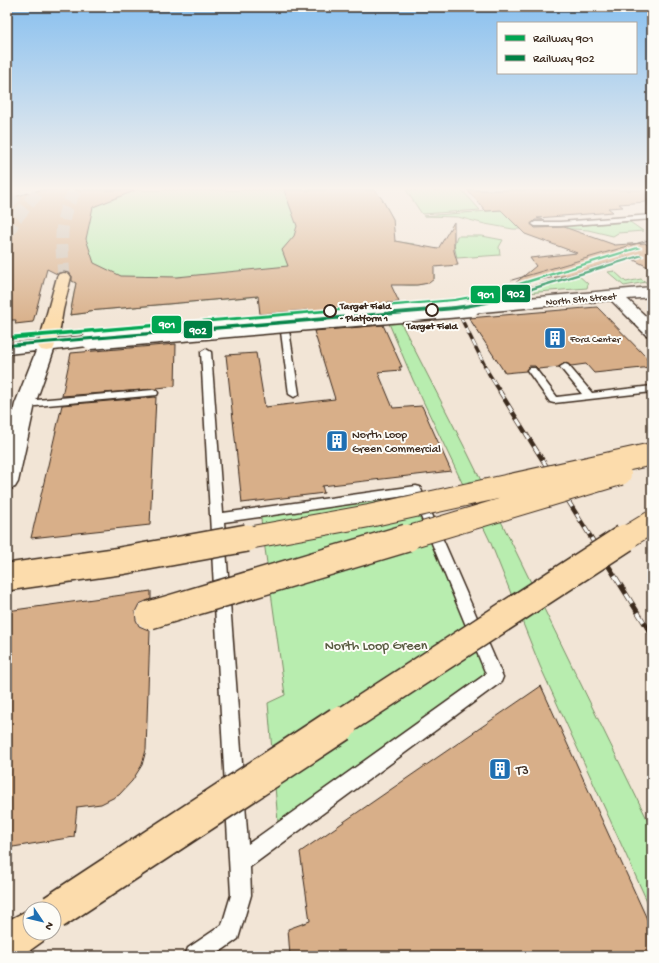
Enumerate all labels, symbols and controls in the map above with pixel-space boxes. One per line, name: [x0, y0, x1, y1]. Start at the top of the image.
legend: [497, 22, 637, 74]
text: Railway 901: [533, 33, 594, 47]
text: Railway 902: [533, 53, 595, 67]
line badge: 902: [501, 284, 531, 303]
line badge: 901: [470, 285, 501, 304]
text: 902: [506, 289, 525, 301]
text: 901: [477, 290, 494, 302]
street label: North 5th Street: [545, 291, 618, 309]
place label: Target Field - Platform 1: [339, 301, 392, 325]
marker: Target Field: [425, 303, 439, 317]
marker: Target Field - Platform 1: [323, 304, 337, 318]
line badge: 901: [151, 315, 182, 334]
text: 901: [158, 320, 175, 332]
line badge: 902: [183, 320, 213, 339]
place label: Target Field: [406, 321, 459, 333]
building icon: Ford Center: [542, 325, 568, 351]
text: 902: [188, 326, 207, 338]
place label: Ford Center: [569, 334, 622, 346]
building icon: North Loop Green Commercial: [324, 428, 350, 454]
place label: North Loop Green Commercial: [352, 429, 441, 457]
park label: North Loop Green: [325, 638, 428, 655]
building icon: T3: [487, 756, 513, 782]
place label: T3: [515, 763, 529, 780]
north arrow: [22, 901, 62, 941]
text: N: [42, 919, 56, 932]

